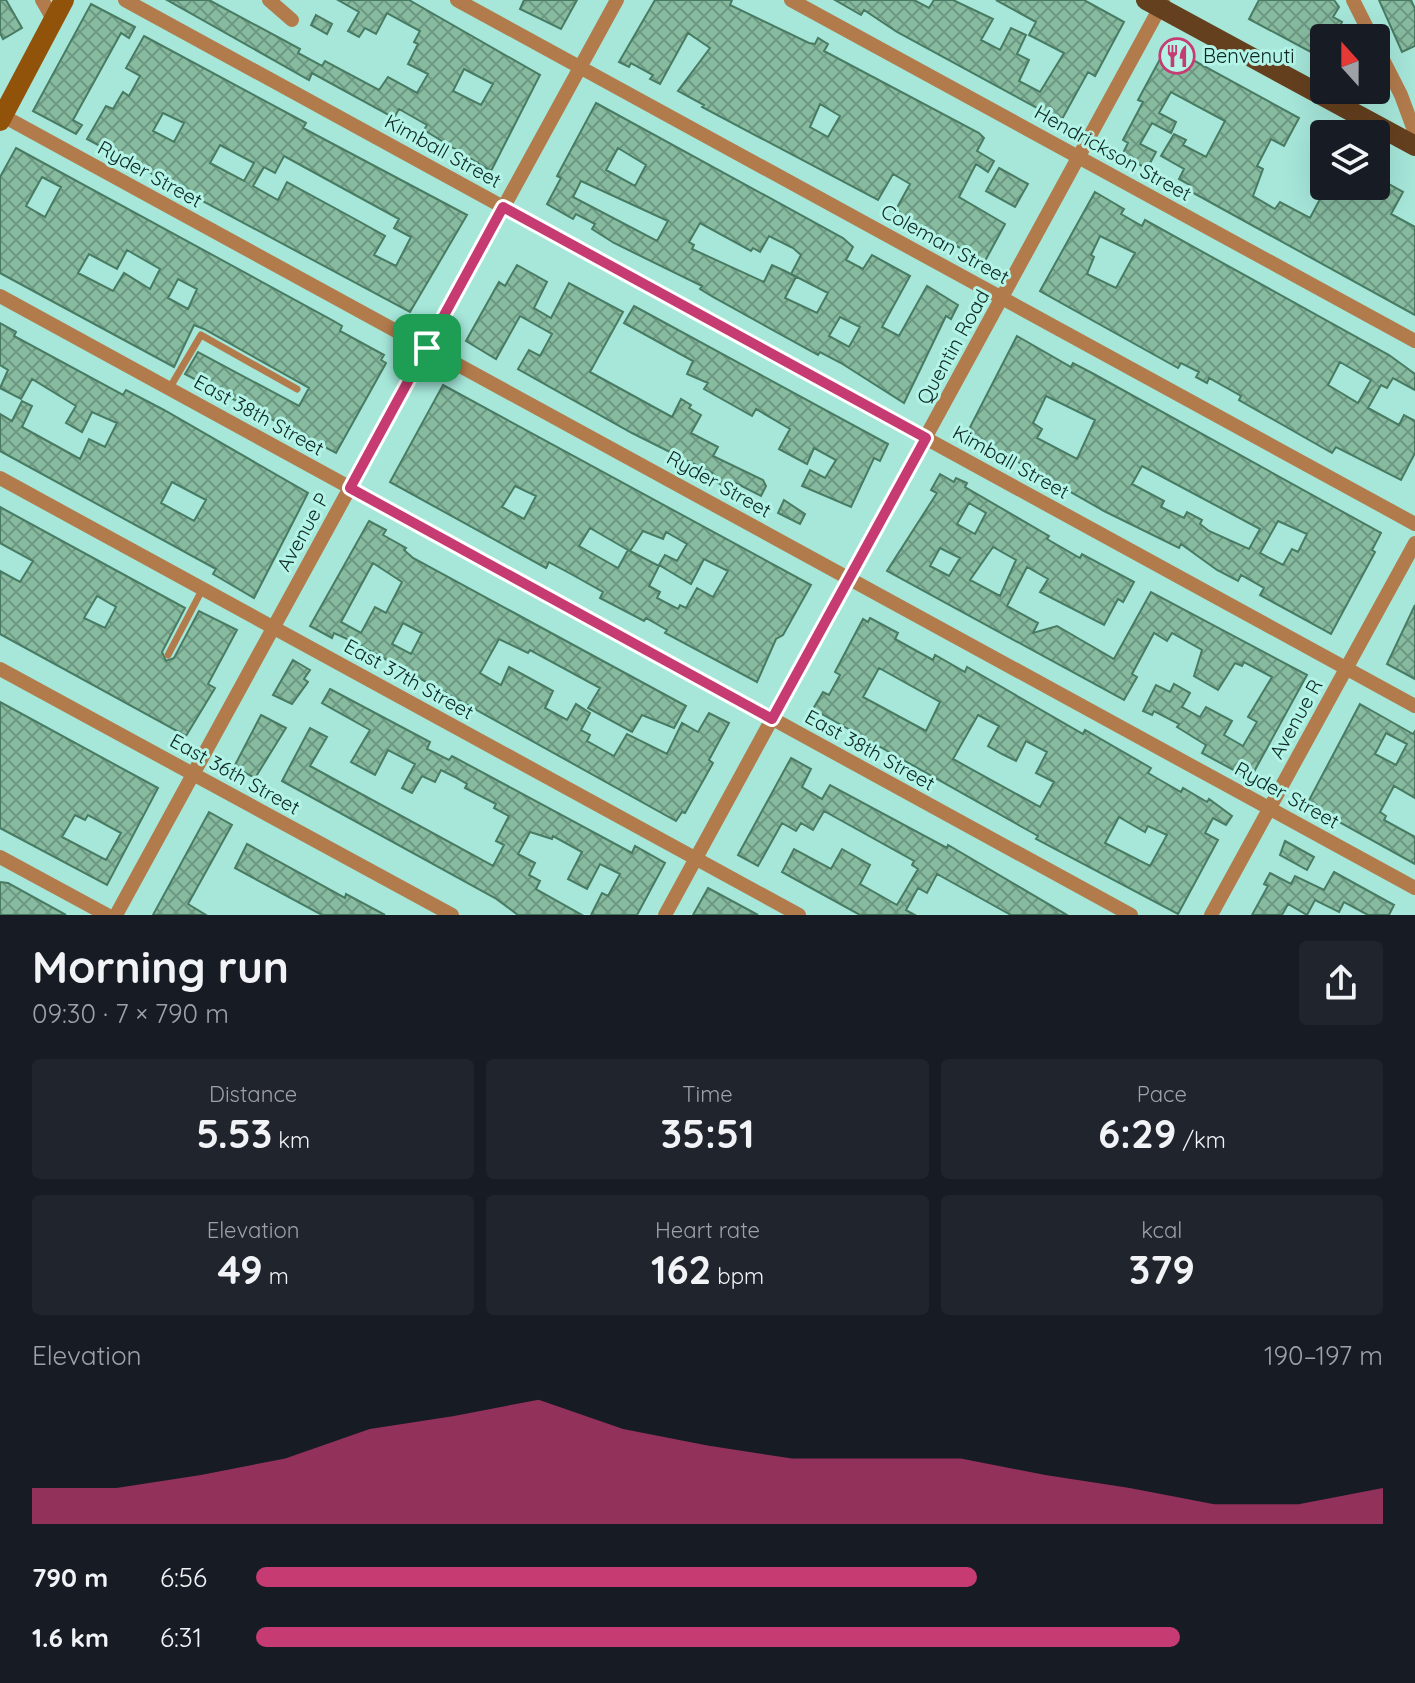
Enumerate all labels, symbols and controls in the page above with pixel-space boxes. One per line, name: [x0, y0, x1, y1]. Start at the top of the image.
north arrow: [1310, 24, 1390, 104]
map controls: [1310, 24, 1390, 200]
restaurant icon: Benvenuti: [1158, 37, 1196, 75]
place label: Benvenuti: [1203, 43, 1295, 68]
street label: Hendrickson Street: [1030, 99, 1196, 206]
street label: Kimball Street: [381, 108, 506, 193]
button: layers: [1310, 120, 1390, 200]
street label: Ryder Street: [93, 135, 207, 213]
street label: Coleman Street: [877, 198, 1014, 289]
street label: Quentin Road: [911, 285, 994, 409]
pin: [393, 314, 461, 382]
icon: arrive: [405, 326, 449, 370]
street label: East 38th Street: [190, 369, 329, 461]
street label: Kimball Street: [949, 419, 1074, 504]
street label: Ryder Street: [662, 445, 776, 523]
street label: Avenue P: [271, 488, 334, 575]
street label: East 37th Street: [340, 633, 479, 725]
street label: Avenue R: [1263, 675, 1328, 763]
street label: East 38th Street: [801, 704, 940, 796]
street label: East 36th Street: [166, 728, 305, 820]
street label: Ryder Street: [1230, 756, 1344, 834]
text: Morning run: [32, 939, 289, 994]
button: share: [1299, 941, 1383, 1025]
text: 09:30 · 7 × 790 m: [32, 997, 229, 1030]
text: Distance: [209, 1080, 297, 1108]
text: Time: [682, 1080, 733, 1108]
text: Pace: [1137, 1080, 1187, 1108]
text: 5.53: [196, 1108, 272, 1158]
text: 35:51: [660, 1108, 755, 1158]
text: 6:29: [1098, 1108, 1176, 1158]
text: km: [272, 1126, 310, 1154]
text: /km: [1176, 1126, 1226, 1154]
text: Elevation: [207, 1216, 300, 1244]
text: Heart rate: [655, 1216, 760, 1244]
text: kcal: [1141, 1216, 1182, 1244]
text: 49: [217, 1244, 263, 1294]
text: 162: [651, 1244, 711, 1294]
text: 379: [1129, 1244, 1195, 1294]
text: m: [263, 1262, 289, 1290]
text: bpm: [711, 1262, 764, 1290]
text: Elevation: [32, 1339, 142, 1372]
text: 190–197 m: [1264, 1339, 1383, 1372]
text: 790 m: [32, 1561, 108, 1594]
text: 6:56: [160, 1561, 207, 1594]
text: 1.6 km: [32, 1621, 109, 1654]
text: 6:31: [160, 1621, 202, 1654]

